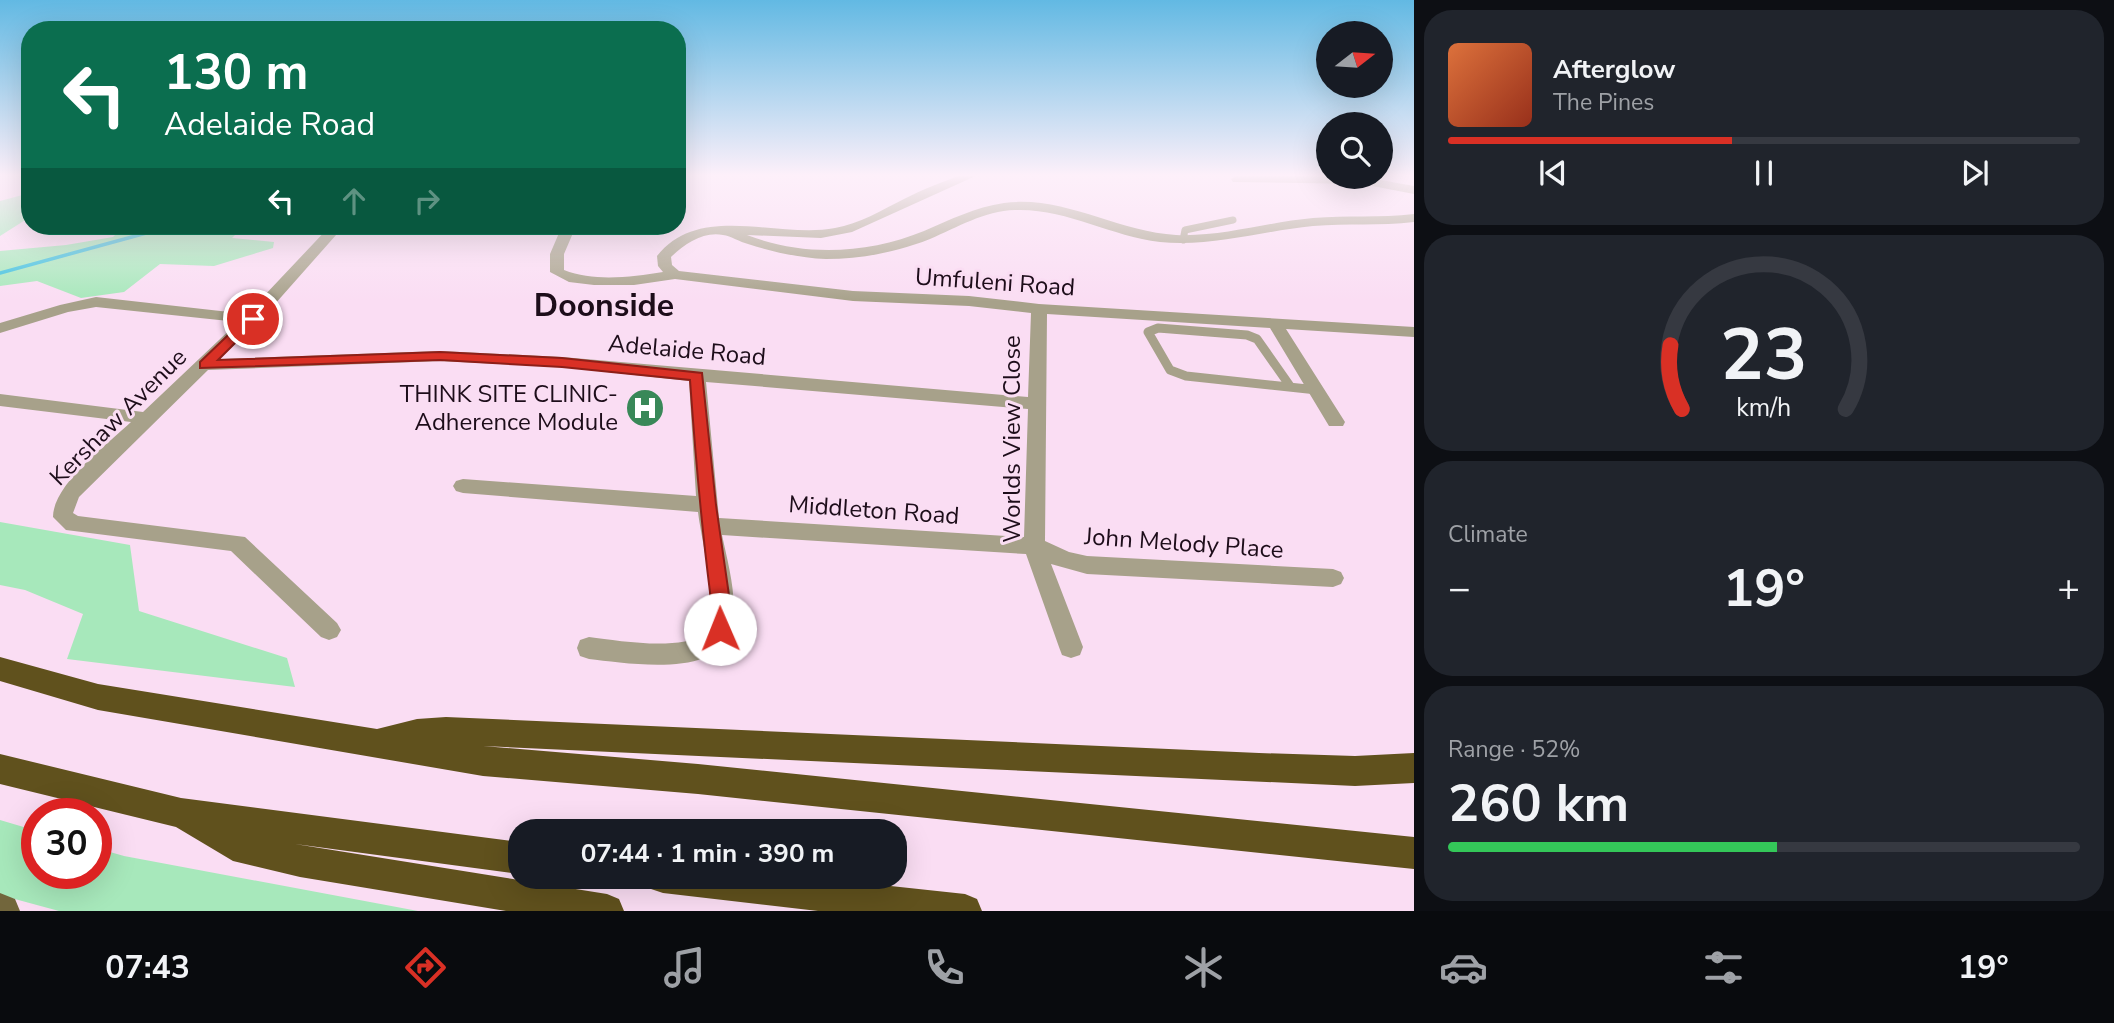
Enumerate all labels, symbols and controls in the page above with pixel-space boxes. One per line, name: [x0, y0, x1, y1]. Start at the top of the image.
north arrow: [1316, 21, 1393, 98]
map controls: [1316, 21, 1393, 189]
text: 130 m: [164, 39, 308, 106]
icon: left: [49, 49, 140, 140]
text: Afterglow: [1553, 52, 1676, 87]
text: The Pines: [1553, 87, 1654, 118]
text: Adelaide Road: [164, 103, 375, 146]
button: search: [1316, 112, 1393, 189]
icon: previous: [1534, 154, 1572, 192]
icon: pause: [1745, 154, 1783, 192]
icon: next: [1956, 154, 1994, 192]
icon: left: [262, 182, 300, 220]
icon: ahead: [335, 182, 373, 220]
icon: right: [408, 182, 446, 220]
street label: Umfuleni Road: [914, 260, 1076, 304]
district label: Doonside: [534, 284, 674, 327]
pin: [223, 289, 283, 349]
icon: arrive: [234, 300, 272, 338]
text: 23: [1720, 305, 1808, 405]
street label: Adelaide Road: [607, 327, 767, 373]
street label: Worlds View Close: [996, 335, 1028, 543]
street label: Kershaw Avenue: [42, 341, 194, 493]
place label: THINK SITE CLINIC- Adherence Module: [400, 378, 618, 438]
hospital icon: THINK SITE CLINIC- Adherence Module: [624, 387, 666, 429]
text: km/h: [1736, 391, 1792, 425]
street label: Middleton Road: [788, 488, 960, 532]
text: Climate: [1448, 519, 1528, 550]
street label: John Melody Place: [1082, 520, 1285, 566]
text: 19°: [1723, 553, 1805, 624]
text: −: [1448, 563, 1471, 614]
text: +: [2057, 563, 2080, 614]
position arrow: [683, 592, 757, 666]
text: Range · 52%: [1448, 734, 1580, 765]
text: 260 km: [1448, 768, 1629, 839]
speed limit sign: 30: [21, 798, 112, 889]
text: 07:44 · 1 min · 390 m: [581, 836, 834, 871]
icon: directions: [401, 943, 450, 992]
icon: music: [660, 943, 709, 992]
icon: phone: [920, 943, 969, 992]
icon: climate: [1179, 943, 1228, 992]
icon: car: [1439, 943, 1488, 992]
icon: filters: [1699, 943, 1748, 992]
text: 07:43: [105, 946, 190, 989]
text: 19°: [1958, 946, 2009, 989]

